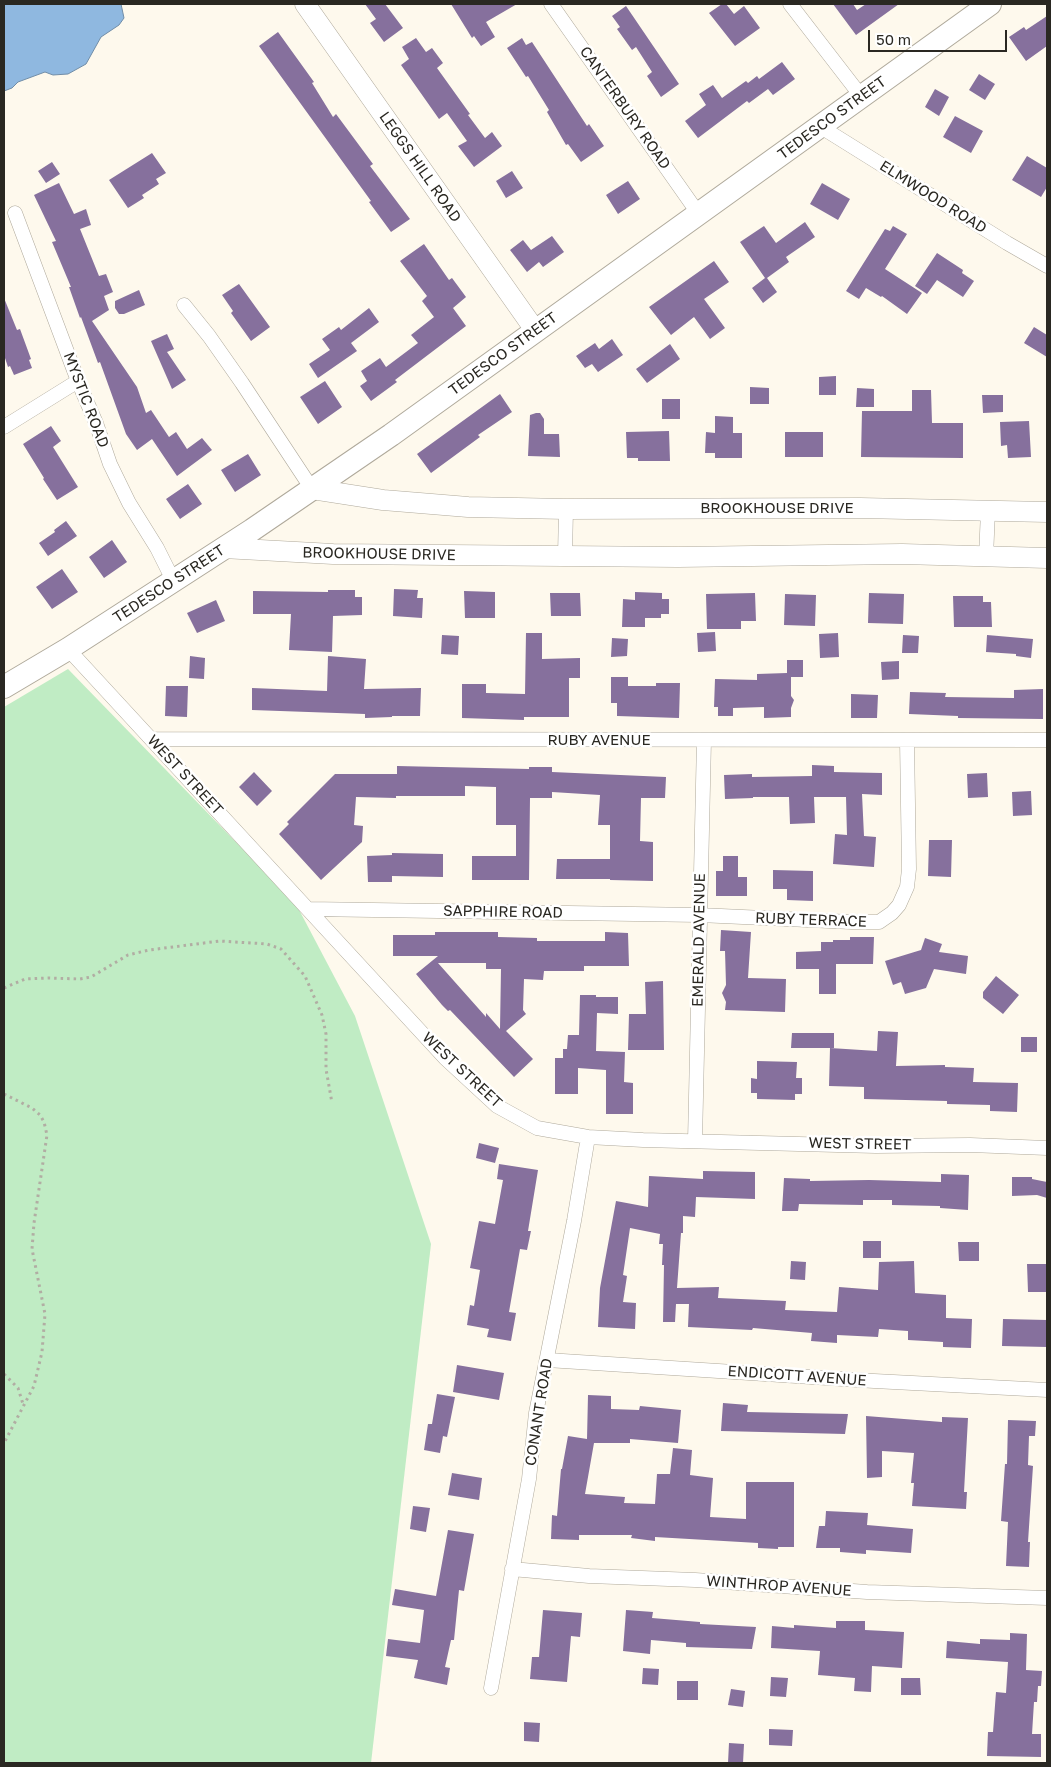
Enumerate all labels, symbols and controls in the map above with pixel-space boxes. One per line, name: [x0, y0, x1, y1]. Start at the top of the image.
scale bar: [871, 20, 1010, 52]
text: 50 m: [876, 30, 911, 48]
street label: CANTERBURY ROAD: [576, 43, 674, 173]
street label: TEDESCO STREET: [774, 73, 890, 163]
street label: LEGGS HILL ROAD: [375, 108, 465, 226]
street label: ELMWOOD ROAD: [876, 157, 990, 237]
street label: TEDESCO STREET: [445, 309, 561, 399]
street label: MYSTIC ROAD: [59, 350, 113, 450]
street label: BROOKHOUSE DRIVE: [700, 499, 854, 517]
street label: TEDESCO STREET: [110, 541, 228, 627]
street label: BROOKHOUSE DRIVE: [302, 544, 456, 564]
street label: WEST STREET: [143, 731, 227, 819]
street label: RUBY AVENUE: [547, 731, 651, 749]
street label: EMERALD AVENUE: [689, 873, 709, 1007]
street label: SAPPHIRE ROAD: [443, 902, 563, 922]
street label: RUBY TERRACE: [755, 909, 867, 931]
street label: WEST STREET: [418, 1028, 506, 1112]
street label: WEST STREET: [808, 1134, 912, 1154]
street label: CONANT ROAD: [522, 1357, 556, 1467]
street label: ENDICOTT AVENUE: [727, 1362, 867, 1390]
street label: WINTHROP AVENUE: [706, 1572, 852, 1600]

